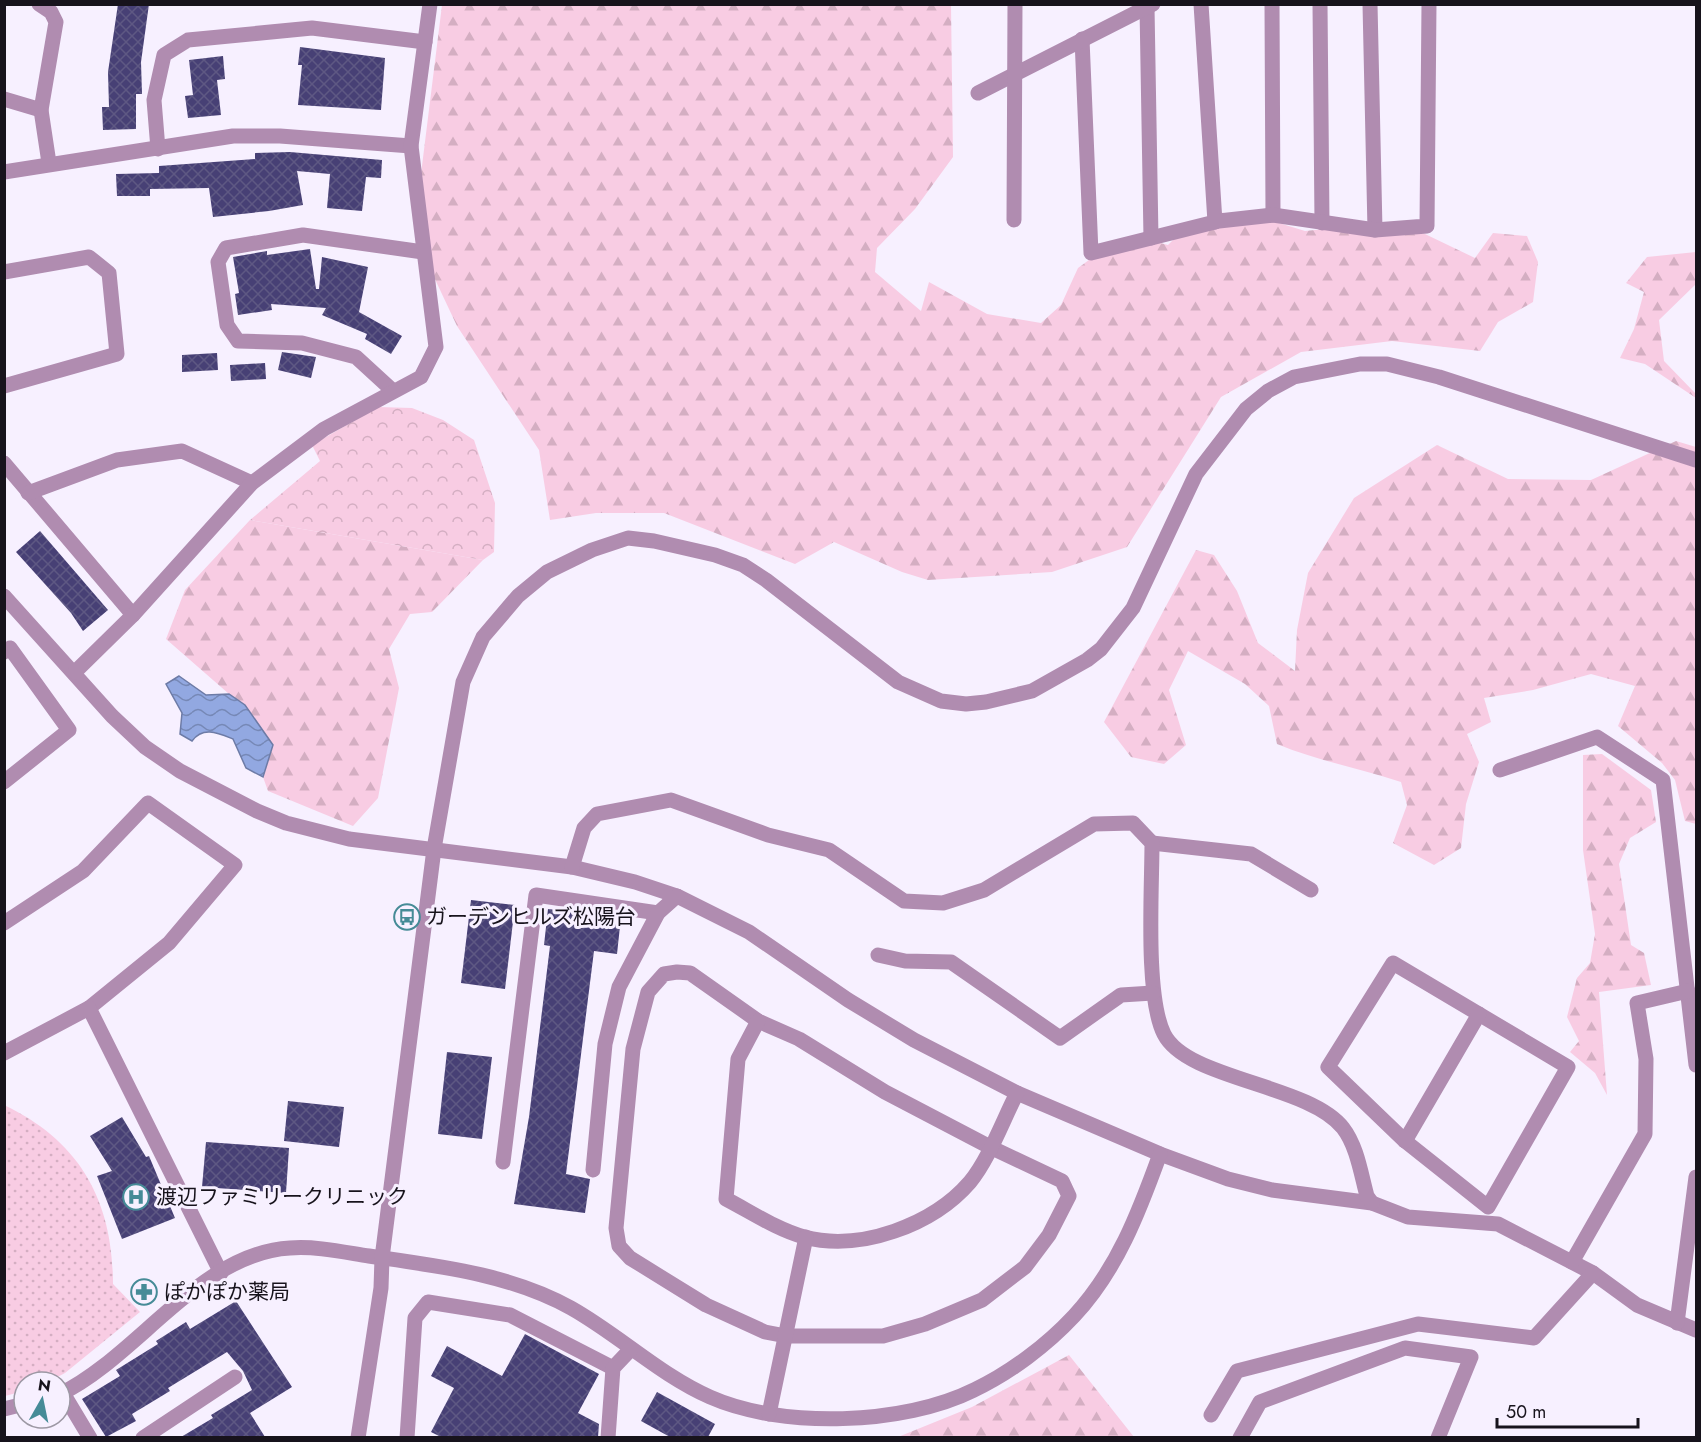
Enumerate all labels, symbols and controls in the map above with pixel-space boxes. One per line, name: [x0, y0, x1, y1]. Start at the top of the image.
bus stop icon: ガーデンヒルズ松陽台: [392, 902, 422, 932]
place label: ガーデンヒルズ松陽台: [426, 902, 636, 932]
hospital icon: 渡辺ファミリークリニック: [121, 1182, 151, 1212]
place label: 渡辺ファミリークリニック: [156, 1182, 408, 1212]
pharmacy icon: ぽかぽか薬局: [129, 1277, 159, 1307]
place label: ぽかぽか薬局: [164, 1277, 290, 1307]
north arrow: [12, 1370, 72, 1430]
text: N: [36, 1373, 52, 1398]
scale bar: [1497, 1391, 1638, 1429]
text: 50 m: [1506, 1399, 1546, 1425]

